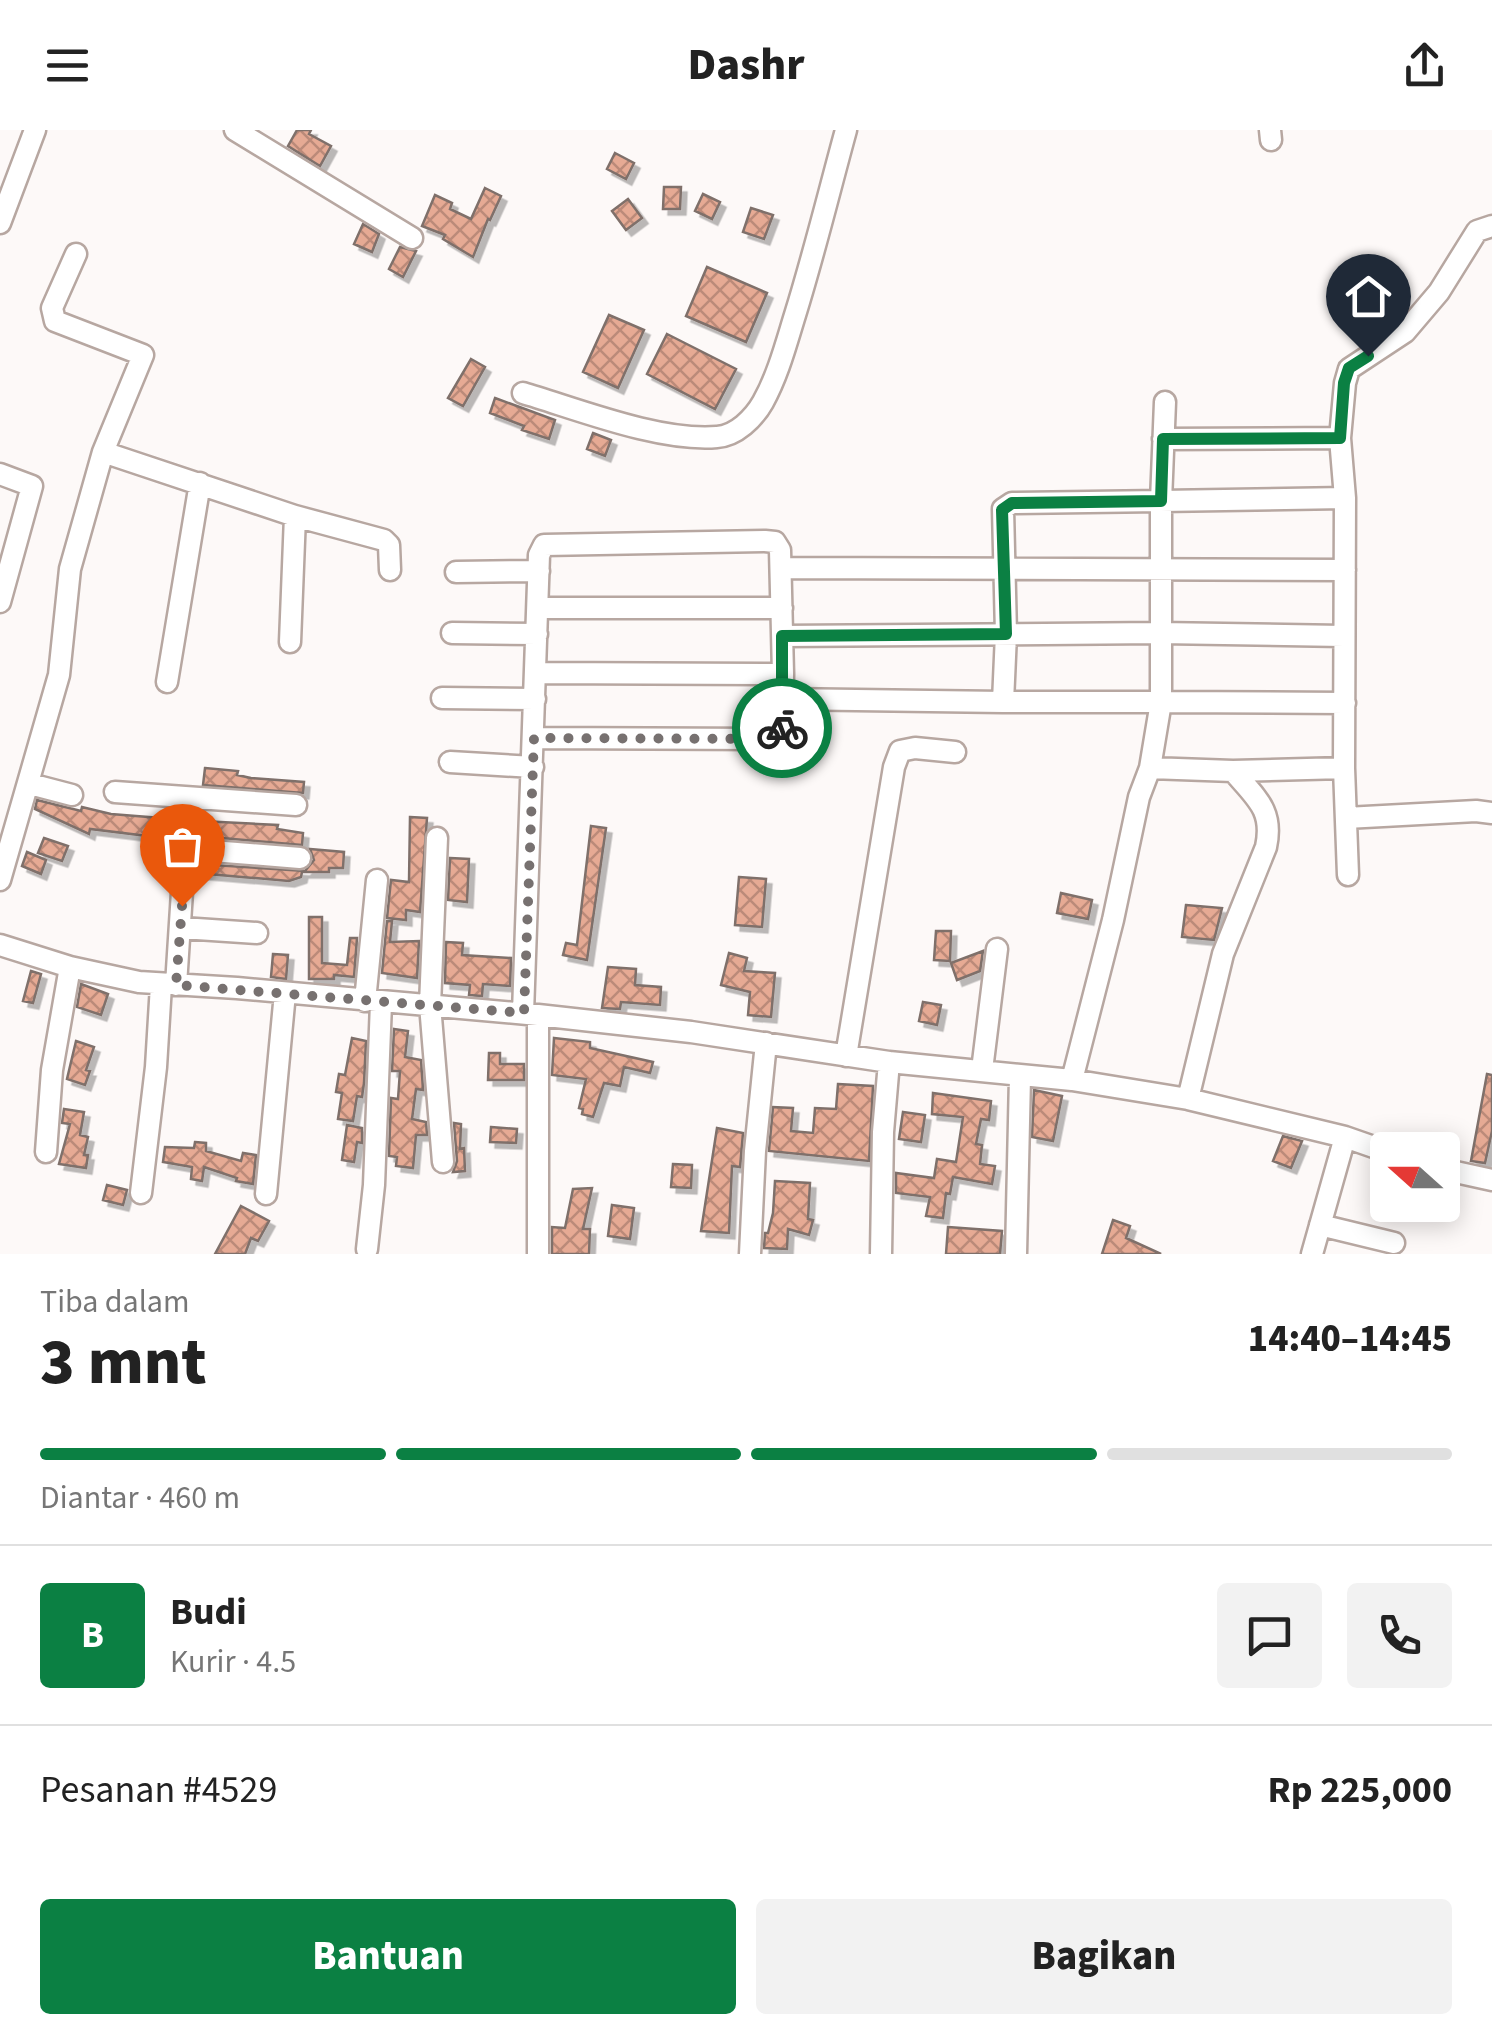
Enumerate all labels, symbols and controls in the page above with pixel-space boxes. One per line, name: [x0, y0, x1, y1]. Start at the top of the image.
text: Dashr: [687, 33, 805, 97]
icon: menu: [40, 38, 95, 93]
icon: share: [1397, 38, 1452, 93]
pin: [1326, 254, 1411, 357]
icon: home: [1341, 269, 1396, 324]
courier: [732, 678, 832, 778]
icon: bike: [755, 701, 810, 756]
pin: [140, 804, 225, 907]
icon: bag: [155, 819, 210, 874]
north arrow: [1370, 1132, 1460, 1222]
map controls: [1370, 1132, 1460, 1222]
text: Tiba dalam: [40, 1279, 190, 1325]
text: 14:40–14:45: [1248, 1312, 1452, 1366]
text: 3 mnt: [40, 1316, 207, 1409]
text: Diantar · 460 m: [40, 1475, 240, 1521]
button: chat: [1217, 1583, 1322, 1688]
button: phone: [1347, 1583, 1452, 1688]
text: Budi: [170, 1585, 247, 1639]
text: B: [81, 1608, 104, 1662]
text: Kurir · 4.5: [170, 1639, 296, 1685]
text: Pesanan #4529: [40, 1763, 277, 1817]
text: Rp 225,000: [1268, 1763, 1452, 1817]
button: Bantuan: [40, 1899, 736, 2014]
button: Bagikan: [756, 1899, 1452, 2014]

